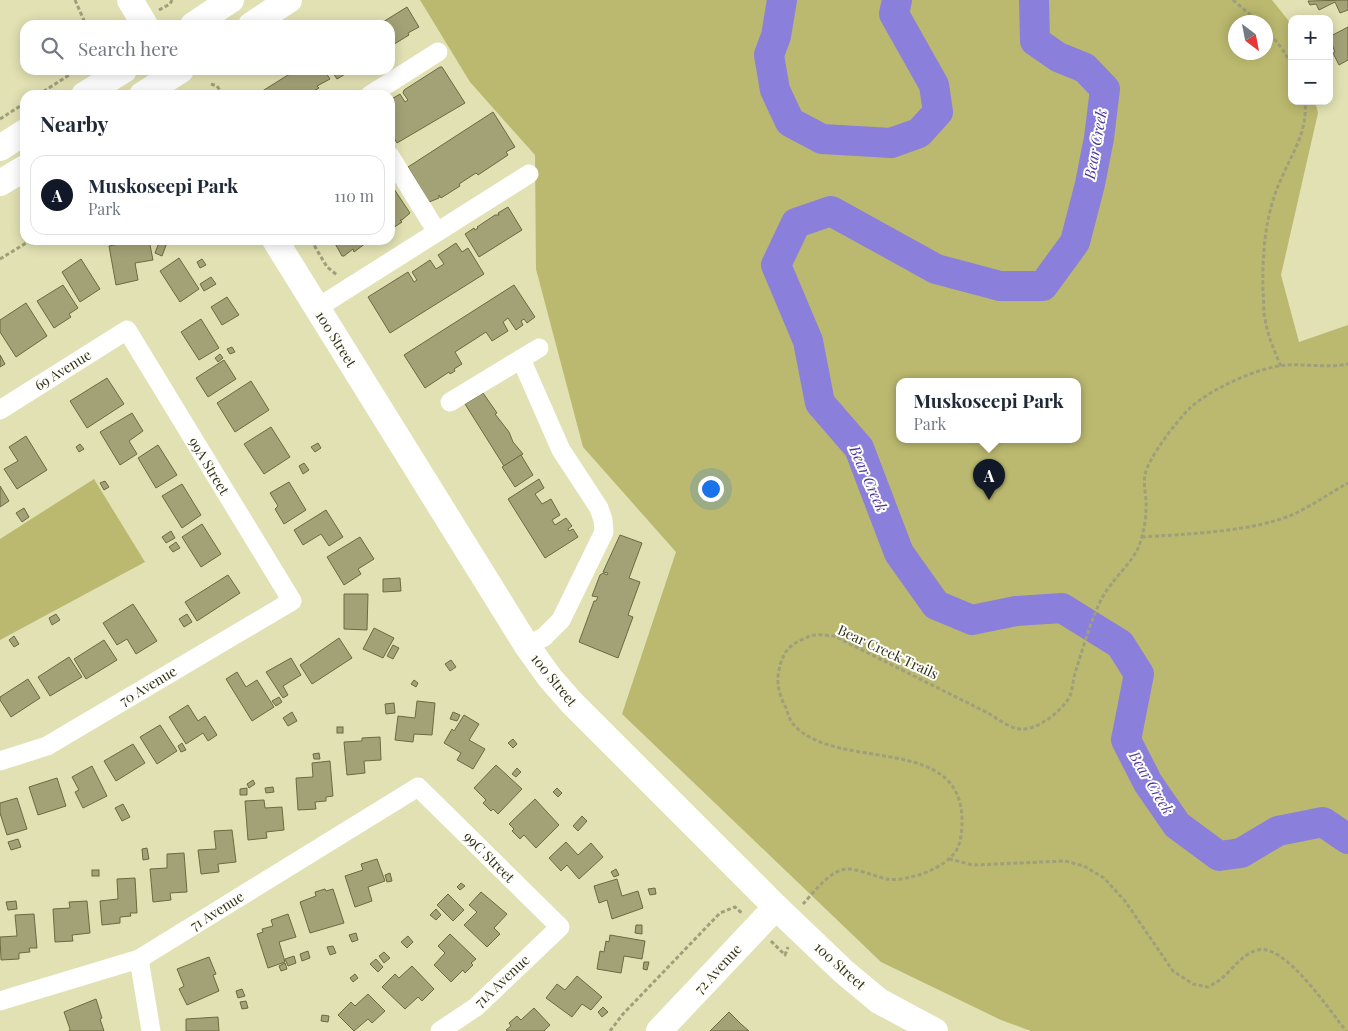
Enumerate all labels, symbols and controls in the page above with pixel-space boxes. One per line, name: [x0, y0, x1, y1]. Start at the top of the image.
north arrow: [1228, 15, 1273, 60]
map controls: [1288, 15, 1333, 105]
button: +: [1288, 15, 1333, 60]
search box: [20, 20, 395, 75]
icon: search: [38, 34, 66, 62]
text: Search here: [78, 35, 178, 61]
button: −: [1288, 60, 1333, 105]
water label: Bear Creek: [1079, 107, 1111, 181]
text: Nearby: [40, 109, 109, 137]
text: Muskoseepi Park: [88, 172, 238, 198]
text: A: [52, 185, 62, 206]
text: 110 m: [334, 185, 374, 206]
text: Park: [88, 198, 121, 219]
street label: 100 Street: [312, 307, 362, 371]
street label: 69 Avenue: [31, 345, 95, 394]
popup: [896, 378, 1081, 443]
text: Muskoseepi Park: [913, 387, 1064, 413]
text: Park: [913, 413, 946, 434]
street label: 99A Street: [185, 433, 235, 499]
water label: Bear Creek: [845, 441, 893, 515]
pin: A: [973, 459, 1005, 500]
your location: [698, 476, 724, 502]
street label: Bear Creek Trails: [835, 620, 942, 683]
street label: 100 Street: [527, 649, 582, 711]
street label: 70 Avenue: [116, 661, 180, 710]
water label: Bear Creek: [1125, 746, 1179, 818]
street label: 99C Street: [460, 827, 520, 887]
street label: 71 Avenue: [186, 887, 247, 935]
street label: 100 Street: [811, 937, 871, 994]
street label: 72 Avenue: [690, 940, 746, 998]
street label: 71A Avenue: [470, 950, 533, 1011]

